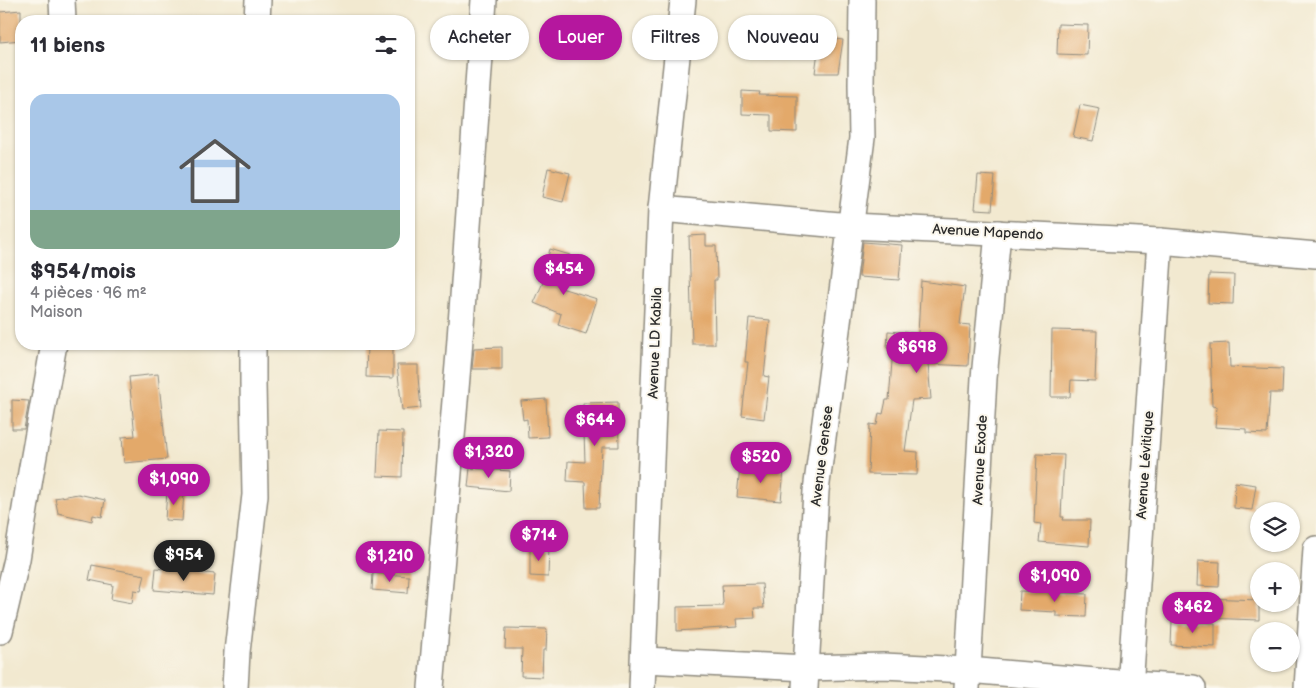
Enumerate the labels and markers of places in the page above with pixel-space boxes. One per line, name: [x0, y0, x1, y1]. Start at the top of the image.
pin: $454: [534, 254, 594, 296]
pin: $698: [887, 332, 947, 374]
pin: $644: [565, 404, 625, 447]
pin: $1,320: [448, 436, 530, 479]
pin: $520: [731, 442, 791, 484]
pin: $1,090: [133, 464, 215, 506]
pin: $714: [509, 520, 569, 562]
pin: $954: [154, 540, 214, 582]
pin: $1,210: [349, 540, 431, 583]
pin: $1,090: [1014, 560, 1096, 603]
pin: $462: [1163, 592, 1223, 634]

